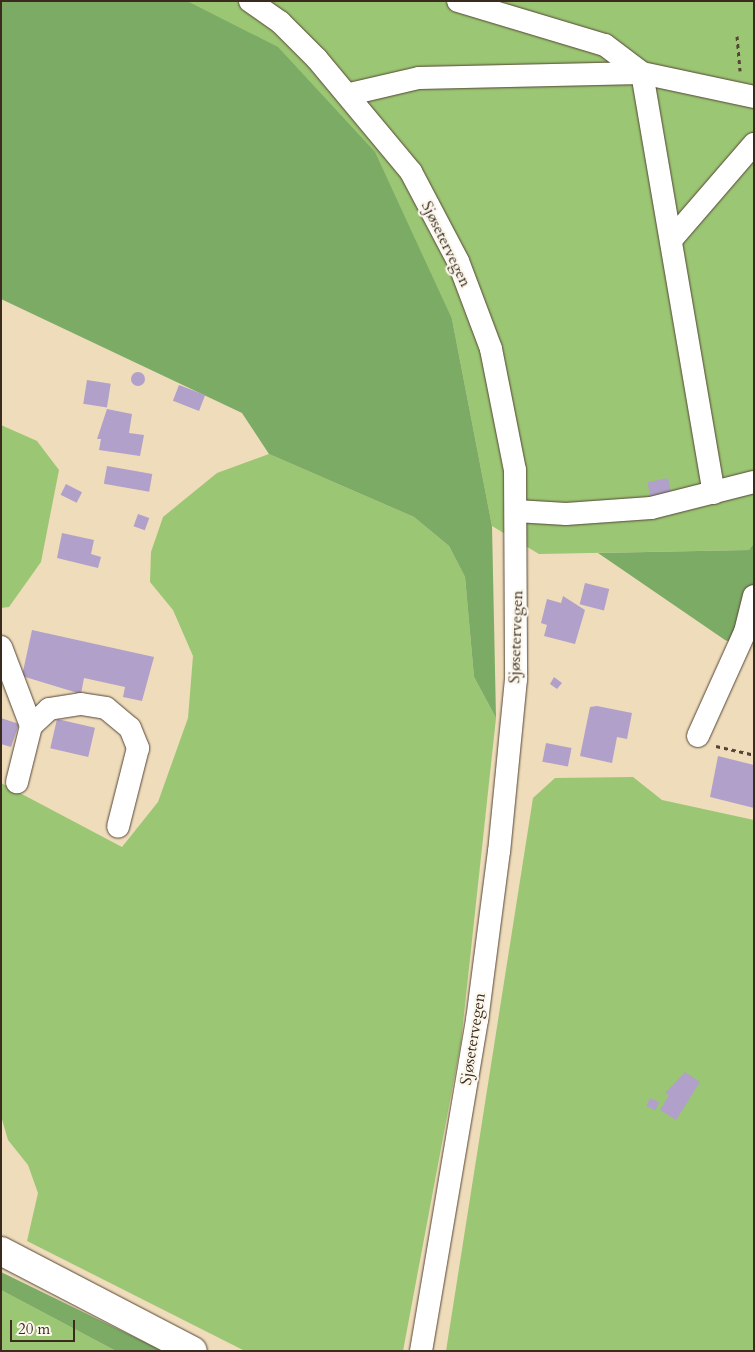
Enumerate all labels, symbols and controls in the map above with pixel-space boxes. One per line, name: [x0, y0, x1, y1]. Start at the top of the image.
street label: Sjøsetervegen: [417, 198, 475, 290]
street label: Sjøsetervegen: [505, 590, 527, 684]
street label: Sjøsetervegen: [456, 992, 490, 1086]
scale bar: [12, 1310, 78, 1342]
text: 20 m: [18, 1319, 50, 1339]

